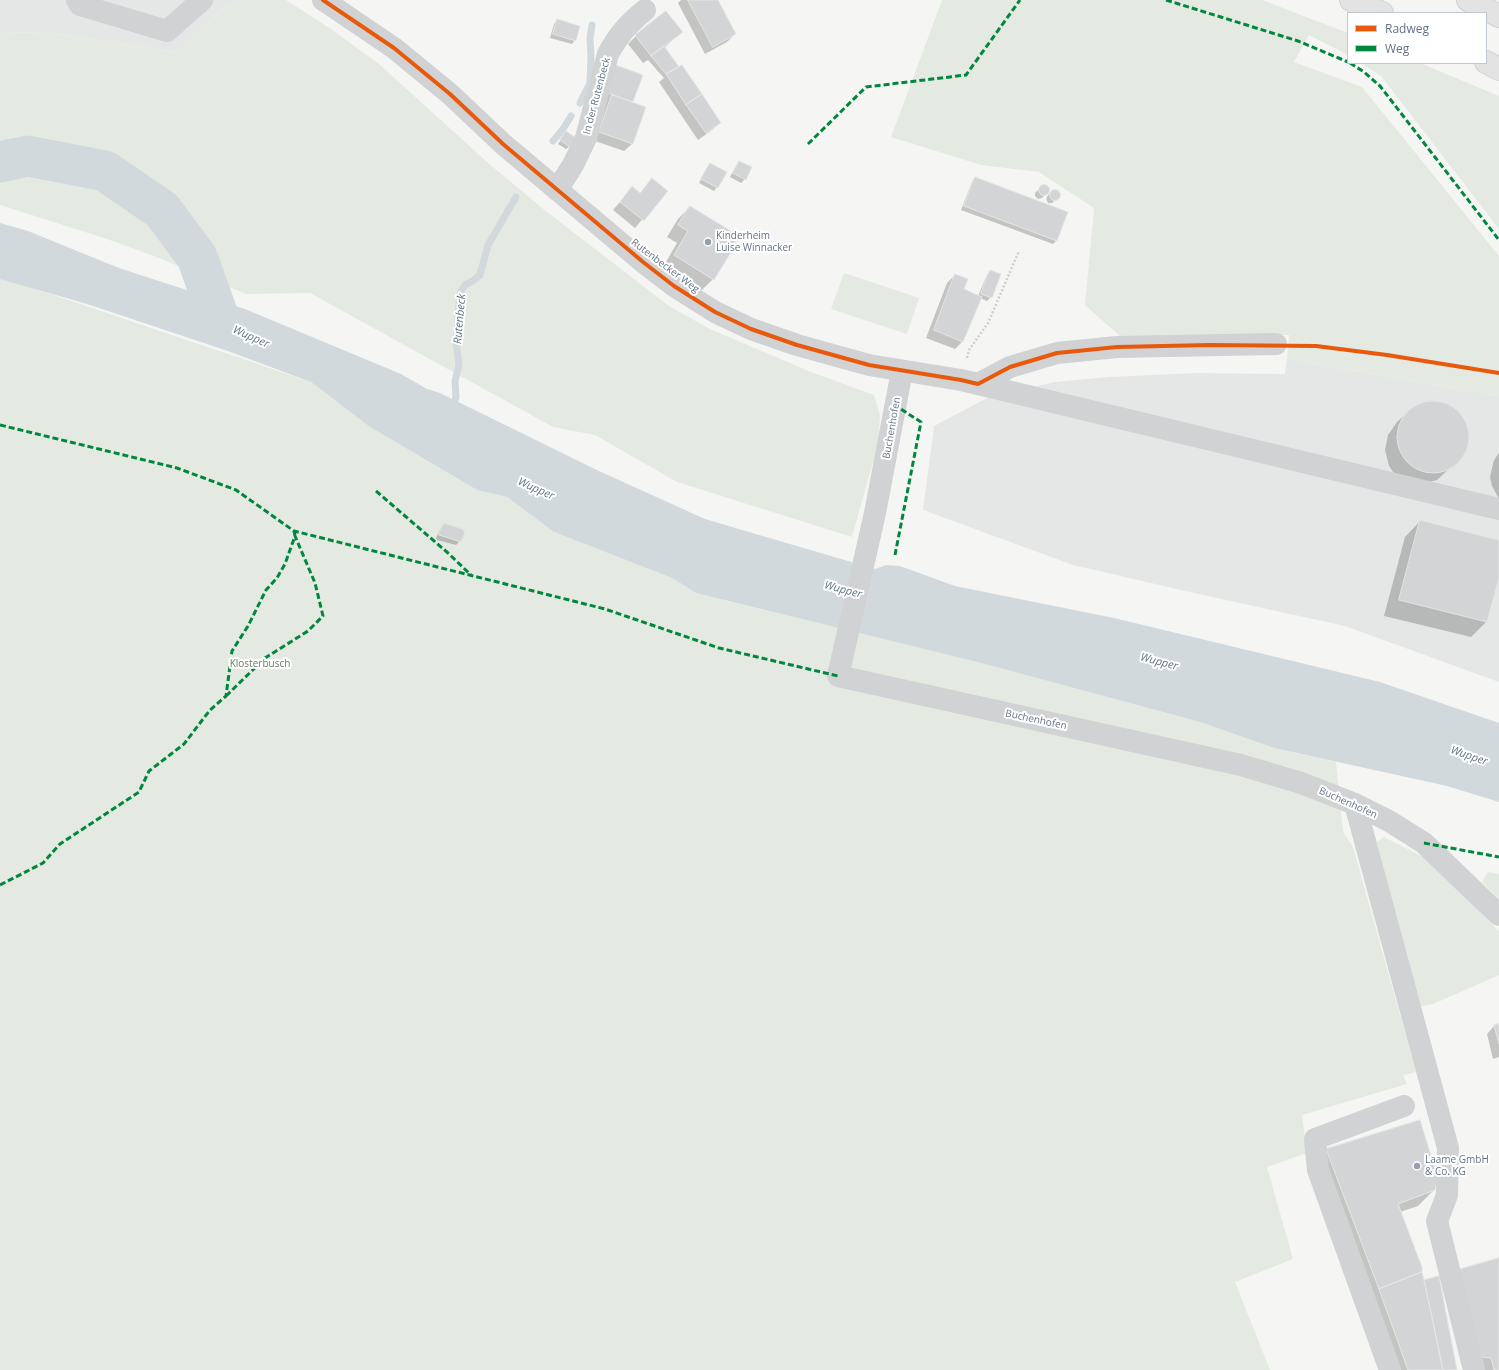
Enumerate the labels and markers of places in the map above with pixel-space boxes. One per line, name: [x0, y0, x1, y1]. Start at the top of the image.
place label: Kinderheim Luise Winnacker: [716, 230, 792, 254]
marker: Kinderheim Luise Winnacker: [703, 237, 713, 247]
place label: Laame GmbH & Co. KG: [1425, 1154, 1489, 1178]
marker: Laame GmbH & Co. KG: [1412, 1161, 1422, 1171]

